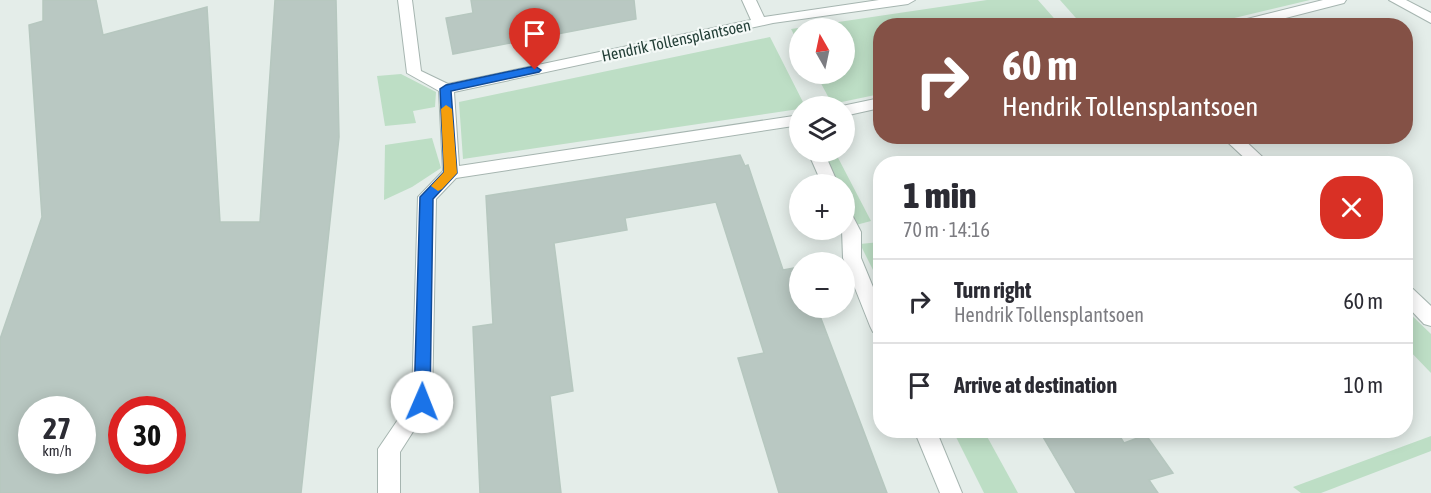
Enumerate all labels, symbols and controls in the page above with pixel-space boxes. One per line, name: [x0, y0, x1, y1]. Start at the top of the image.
pin: [509, 8, 560, 70]
street label: Hendrik Tollensplantsoen: [600, 15, 752, 66]
icon: arrive: [518, 17, 551, 50]
north arrow: [789, 18, 855, 84]
map controls: [789, 18, 855, 318]
text: 60 m: [1002, 41, 1077, 89]
icon: right: [903, 42, 981, 120]
text: Hendrik Tollensplantsoen: [1002, 91, 1258, 122]
button: layers: [789, 96, 855, 162]
button: +: [789, 174, 855, 240]
text: 1 min: [903, 174, 977, 216]
button: close: [1320, 176, 1383, 239]
text: 70 m · 14:16: [903, 218, 990, 241]
button: −: [789, 252, 855, 318]
text: Turn right: [954, 277, 1031, 303]
icon: right: [903, 285, 936, 318]
text: 60 m: [1343, 288, 1383, 314]
text: Hendrik Tollensplantsoen: [954, 303, 1144, 326]
icon: arrive: [903, 369, 936, 402]
position arrow: [390, 370, 454, 434]
text: Arrive at destination: [954, 372, 1117, 398]
text: 10 m: [1343, 372, 1383, 398]
speed limit sign: 30: [108, 396, 186, 474]
text: 27: [43, 411, 71, 445]
text: km/h: [42, 442, 72, 459]

